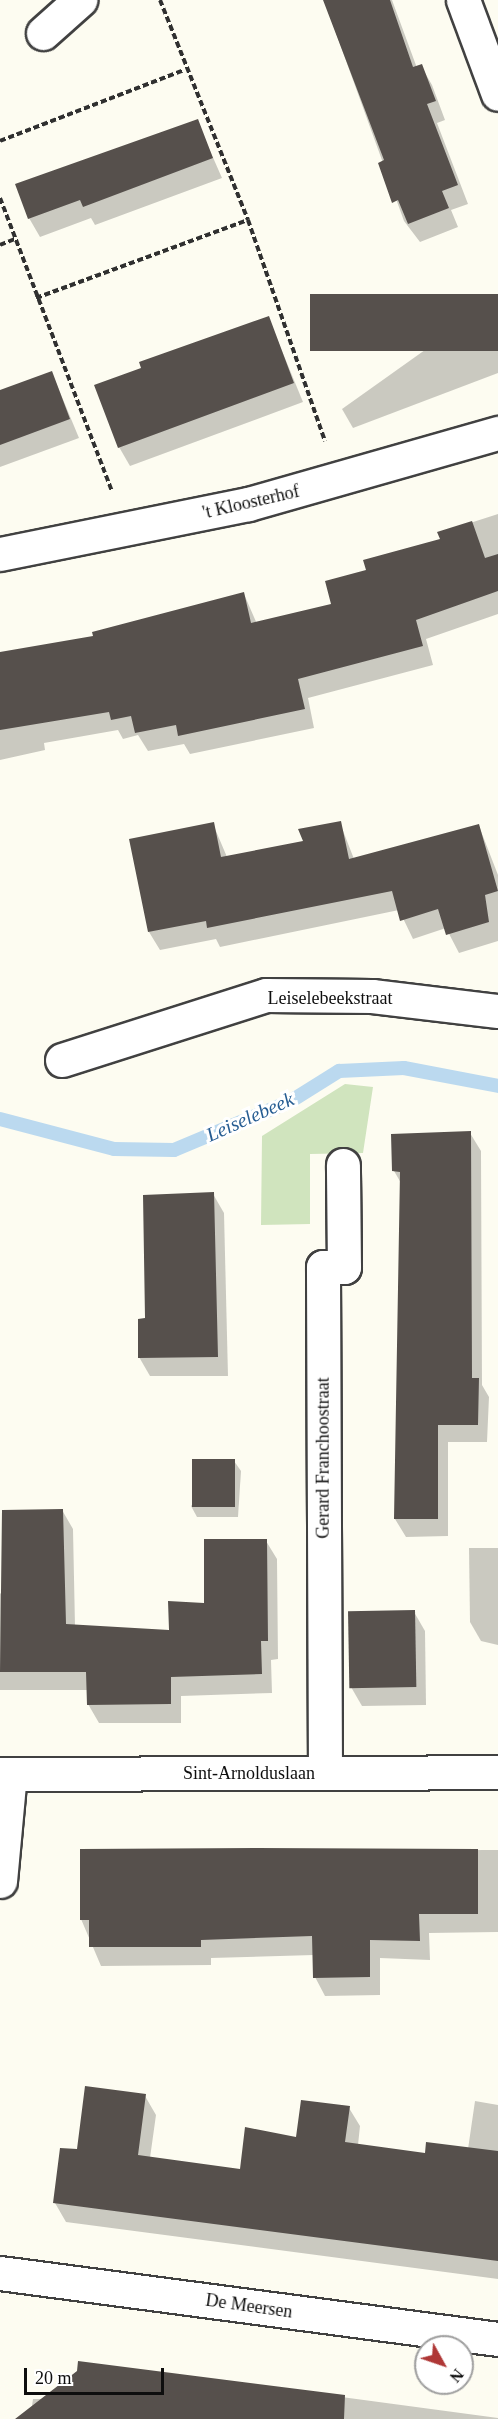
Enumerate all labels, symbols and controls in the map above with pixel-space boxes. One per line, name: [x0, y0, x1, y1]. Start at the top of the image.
street label: 't Kloosterhof: [200, 480, 302, 524]
street label: Leiselebeekstraat: [268, 987, 392, 1009]
water label: Leiselebeek: [203, 1087, 297, 1147]
street label: Gerard Franchoostraat: [312, 1377, 334, 1539]
street label: Sint-Arnolduslaan: [183, 1762, 315, 1784]
street label: De Meersen: [204, 2289, 294, 2323]
north arrow: [414, 2335, 474, 2395]
scale bar: [27, 2356, 166, 2394]
text: N: [446, 2366, 467, 2385]
text: 20 m: [35, 2368, 72, 2388]

